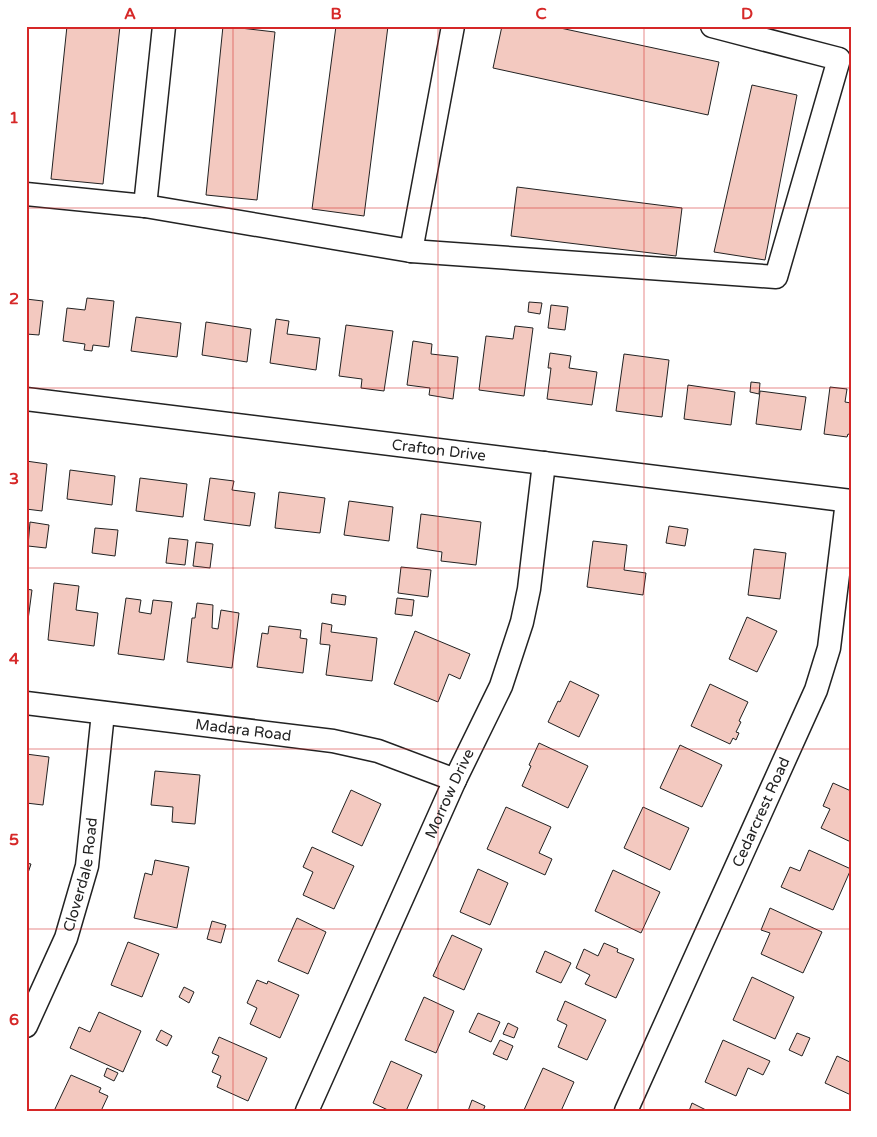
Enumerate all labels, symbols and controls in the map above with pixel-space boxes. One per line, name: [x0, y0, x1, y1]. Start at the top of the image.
text: A: [124, 4, 136, 24]
text: B: [330, 4, 342, 24]
text: C: [535, 4, 547, 24]
text: D: [741, 4, 753, 24]
text: 1: [9, 108, 19, 128]
text: 2: [9, 289, 19, 309]
street label: Crafton Drive: [391, 435, 487, 465]
text: 3: [9, 469, 19, 489]
text: 4: [9, 649, 19, 669]
street label: Madara Road: [194, 715, 292, 745]
street label: Morrow Drive: [421, 746, 478, 841]
street label: Cedarcrest Road: [728, 754, 794, 870]
street label: Cloverdale Road: [59, 817, 101, 934]
text: 5: [9, 830, 19, 850]
text: 6: [9, 1010, 19, 1030]

